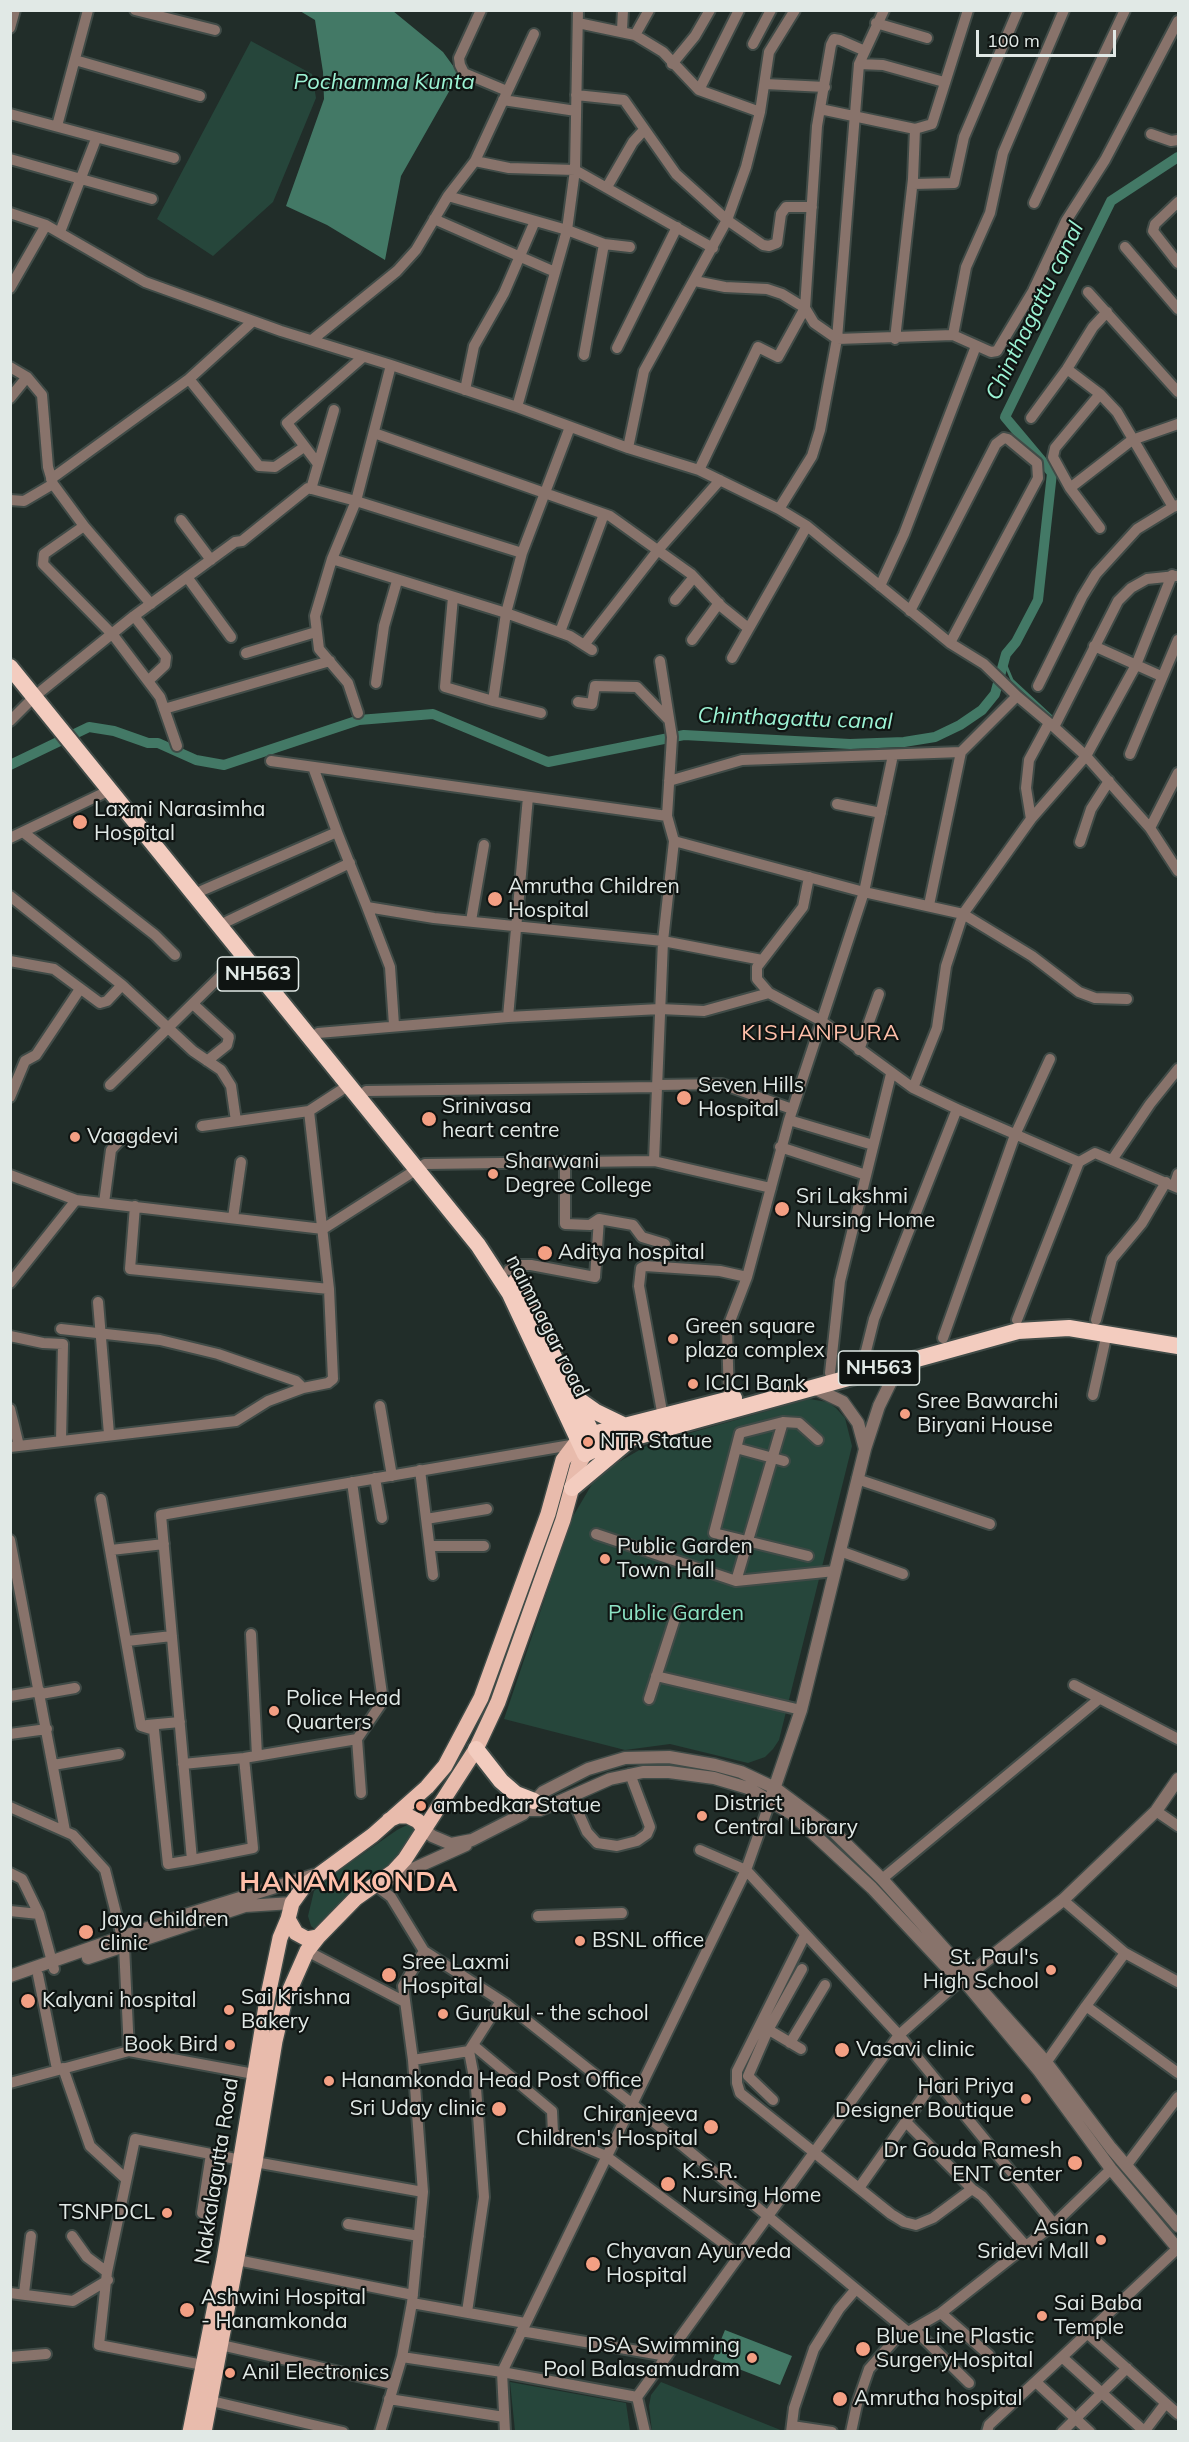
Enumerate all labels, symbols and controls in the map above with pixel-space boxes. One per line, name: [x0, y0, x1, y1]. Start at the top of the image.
scale bar: [979, 18, 1118, 56]
text: 100 m: [987, 29, 1040, 52]
water label: Pochamma Kunta: [293, 69, 475, 95]
water label: Chinthagattu canal: [980, 217, 1090, 405]
water label: Chinthagattu canal: [697, 702, 893, 736]
place label: Laxmi Narasimha Hospital: [94, 797, 265, 847]
marker: Laxmi Narasimha Hospital: [71, 813, 89, 831]
place label: Amrutha Children Hospital: [508, 874, 680, 924]
marker: Amrutha Children Hospital: [486, 890, 504, 908]
road number: NH563: [218, 957, 298, 991]
district label: KISHANPURA: [741, 1020, 901, 1046]
place label: Seven Hills Hospital: [698, 1073, 804, 1123]
marker: Seven Hills Hospital: [675, 1089, 693, 1107]
place label: Srinivasa heart centre: [442, 1094, 560, 1144]
marker: Srinivasa heart centre: [420, 1110, 438, 1128]
place label: Vaagdevi: [87, 1124, 178, 1150]
marker: Vaagdevi: [68, 1130, 82, 1144]
place label: Sharwani Degree College: [505, 1149, 652, 1199]
marker: Sharwani Degree College: [486, 1167, 500, 1181]
place label: Sri Lakshmi Nursing Home: [796, 1184, 935, 1234]
marker: Sri Lakshmi Nursing Home: [773, 1200, 791, 1218]
place label: Aditya hospital: [558, 1240, 705, 1266]
marker: Aditya hospital: [536, 1244, 554, 1262]
street label: naimnagar road: [500, 1251, 594, 1401]
place label: Green square plaza complex: [685, 1314, 825, 1364]
marker: Green square plaza complex: [666, 1332, 680, 1346]
road number: NH563: [838, 1351, 920, 1385]
place label: ICICI Bank: [705, 1371, 806, 1397]
marker: ICICI Bank: [686, 1377, 700, 1391]
place label: Sree Bawarchi Biryani House: [917, 1389, 1059, 1439]
marker: Sree Bawarchi Biryani House: [898, 1407, 912, 1421]
place label: NTR Statue: [600, 1429, 712, 1455]
marker: NTR Statue: [581, 1435, 595, 1449]
place label: Public Garden Town Hall: [617, 1534, 753, 1584]
marker: Public Garden Town Hall: [598, 1552, 612, 1566]
park label: Public Garden: [608, 1601, 744, 1627]
place label: Police Head Quarters: [286, 1686, 401, 1736]
marker: Police Head Quarters: [267, 1704, 281, 1718]
place label: District Central Library: [714, 1791, 858, 1841]
place label: ambedkar Statue: [433, 1793, 601, 1819]
marker: ambedkar Statue: [414, 1799, 428, 1813]
marker: District Central Library: [695, 1809, 709, 1823]
district label: HANAMKONDA: [239, 1867, 459, 1899]
place label: Jaya Children clinic: [100, 1907, 229, 1957]
marker: Jaya Children clinic: [77, 1923, 95, 1941]
place label: BSNL office: [592, 1928, 704, 1954]
marker: BSNL office: [573, 1934, 587, 1948]
place label: St. Paul's High School: [923, 1945, 1039, 1995]
place label: Sree Laxmi Hospital: [402, 1950, 510, 2000]
marker: St. Paul's High School: [1044, 1963, 1058, 1977]
marker: Sree Laxmi Hospital: [380, 1966, 398, 1984]
place label: Sai Krishna Bakery: [241, 1985, 351, 2035]
place label: Kalyani hospital: [42, 1988, 196, 2014]
marker: Kalyani hospital: [19, 1992, 37, 2010]
place label: Gurukul - the school: [455, 2001, 649, 2027]
marker: Sai Krishna Bakery: [222, 2003, 236, 2017]
marker: Gurukul - the school: [436, 2007, 450, 2021]
place label: Book Bird: [124, 2032, 218, 2058]
place label: Vasavi clinic: [856, 2037, 975, 2063]
marker: Book Bird: [223, 2038, 237, 2052]
marker: Vasavi clinic: [833, 2041, 851, 2059]
place label: Hanamkonda Head Post Office: [341, 2068, 642, 2094]
marker: Hanamkonda Head Post Office: [322, 2074, 336, 2088]
place label: Hari Priya Designer Boutique: [835, 2074, 1014, 2124]
street label: Nakkalagutta Road: [190, 2076, 244, 2266]
marker: Hari Priya Designer Boutique: [1019, 2092, 1033, 2106]
place label: Sri Uday clinic: [350, 2096, 486, 2122]
marker: Sri Uday clinic: [490, 2100, 508, 2118]
place label: Chiranjeeva Children's Hospital: [516, 2102, 698, 2152]
marker: Chiranjeeva Children's Hospital: [702, 2118, 720, 2136]
place label: Dr Gouda Ramesh ENT Center: [883, 2138, 1062, 2188]
marker: Dr Gouda Ramesh ENT Center: [1066, 2154, 1084, 2172]
place label: K.S.R. Nursing Home: [682, 2159, 821, 2209]
marker: K.S.R. Nursing Home: [659, 2175, 677, 2193]
place label: TSNPDCL: [59, 2200, 155, 2226]
marker: TSNPDCL: [160, 2206, 174, 2220]
place label: Asian Sridevi Mall: [977, 2215, 1089, 2265]
marker: Asian Sridevi Mall: [1094, 2233, 1108, 2247]
place label: Chyavan Ayurveda Hospital: [606, 2239, 791, 2289]
marker: Chyavan Ayurveda Hospital: [584, 2255, 602, 2273]
place label: Ashwini Hospital - Hanamkonda: [201, 2285, 366, 2335]
place label: Sai Baba Temple: [1054, 2291, 1142, 2341]
marker: Ashwini Hospital - Hanamkonda: [178, 2301, 196, 2319]
marker: Sai Baba Temple: [1035, 2309, 1049, 2323]
place label: Blue Line Plastic SurgeryHospital: [876, 2324, 1034, 2374]
place label: DSA Swimming Pool Balasamudram: [543, 2333, 740, 2383]
marker: Blue Line Plastic SurgeryHospital: [854, 2340, 872, 2358]
marker: DSA Swimming Pool Balasamudram: [745, 2351, 759, 2365]
place label: Anil Electronics: [242, 2360, 389, 2386]
marker: Anil Electronics: [223, 2366, 237, 2380]
place label: Amrutha hospital: [854, 2386, 1023, 2412]
marker: Amrutha hospital: [831, 2390, 849, 2408]

